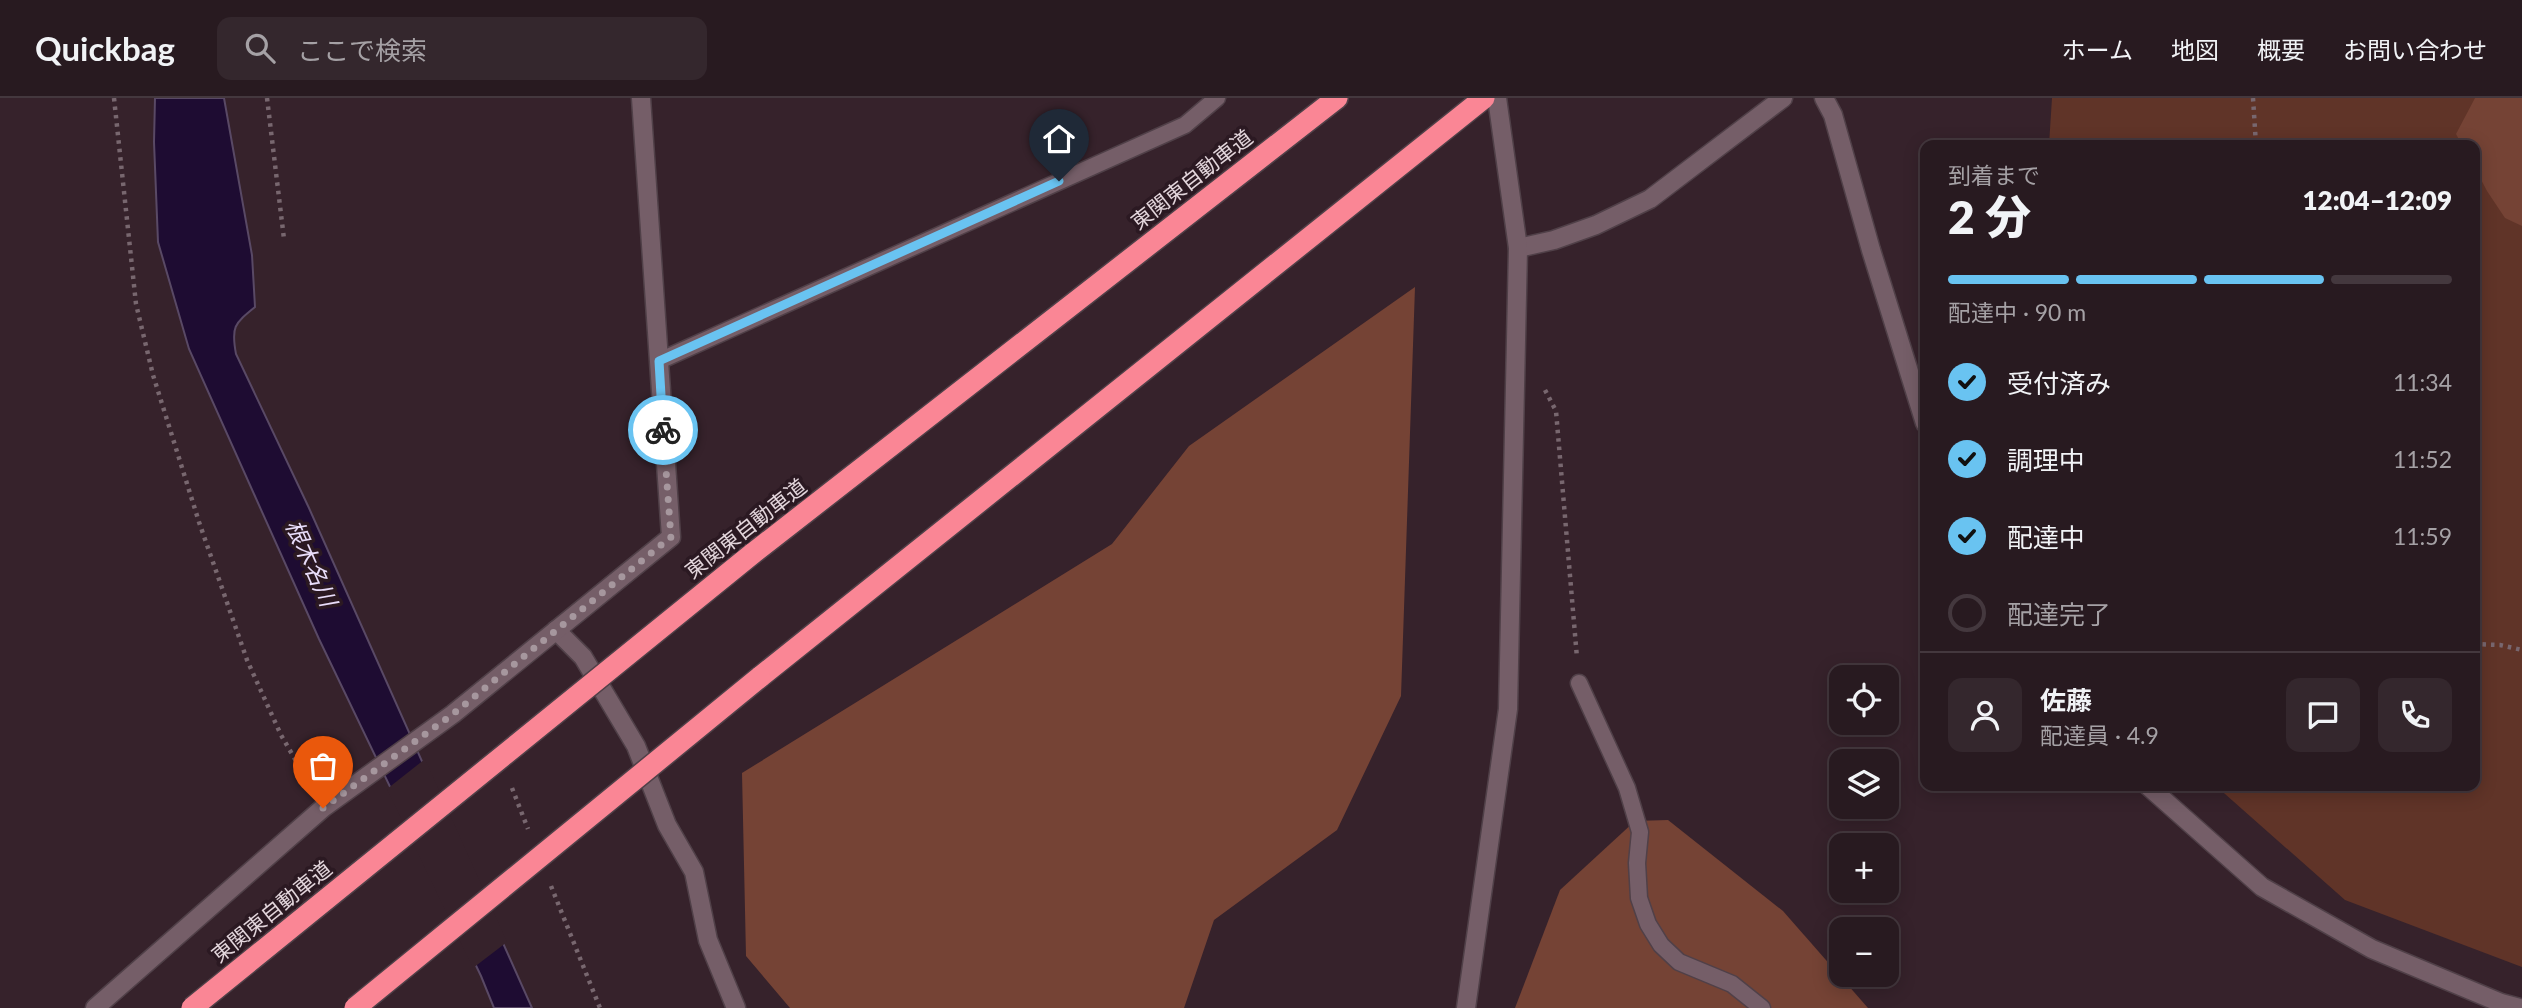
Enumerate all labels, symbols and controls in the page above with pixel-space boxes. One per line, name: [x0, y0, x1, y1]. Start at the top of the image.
search box: [217, 17, 707, 80]
text: Quickbag: [35, 28, 175, 68]
icon: search: [241, 29, 279, 67]
text: ここで検索: [297, 34, 427, 66]
text: ホーム: [2062, 35, 2133, 64]
text: 地図: [2171, 35, 2219, 64]
text: 概要: [2257, 35, 2305, 64]
text: お問い合わせ: [2343, 35, 2487, 64]
pin: [1029, 109, 1089, 181]
icon: home: [1040, 120, 1078, 158]
street label: 東関東自動車道: [1125, 124, 1257, 234]
text: 到着まで: [1948, 161, 2040, 189]
text: 12:04–12:09: [2302, 184, 2452, 216]
text: 2 分: [1948, 189, 2031, 244]
text: 配達中 · 90 m: [1948, 298, 2086, 326]
icon: check: [1948, 363, 1986, 401]
text: 受付済み: [2007, 367, 2111, 399]
text: 11:34: [2393, 368, 2452, 396]
courier: [628, 395, 698, 465]
icon: bike: [644, 411, 682, 449]
icon: check: [1948, 440, 1986, 478]
text: 調理中: [2007, 444, 2085, 476]
text: 11:52: [2393, 445, 2452, 473]
street label: 東関東自動車道: [679, 473, 811, 583]
water label: 根木名川: [280, 515, 345, 613]
icon: check: [1948, 517, 1986, 555]
text: 配達中: [2007, 521, 2085, 553]
text: 11:59: [2393, 522, 2452, 550]
text: 配達完了: [2007, 598, 2111, 630]
map controls: [1829, 665, 1899, 987]
button: locate: [1829, 665, 1899, 735]
button: person: [1948, 678, 2022, 752]
button: chat: [2286, 678, 2360, 752]
button: phone: [2378, 678, 2452, 752]
text: 佐藤: [2040, 684, 2092, 716]
text: 配達員 · 4.9: [2040, 721, 2159, 749]
pin: [293, 736, 353, 808]
icon: bag: [304, 747, 342, 785]
button: layers: [1829, 749, 1899, 819]
button: +: [1829, 833, 1899, 903]
street label: 東関東自動車道: [206, 855, 336, 967]
button: −: [1829, 917, 1899, 987]

